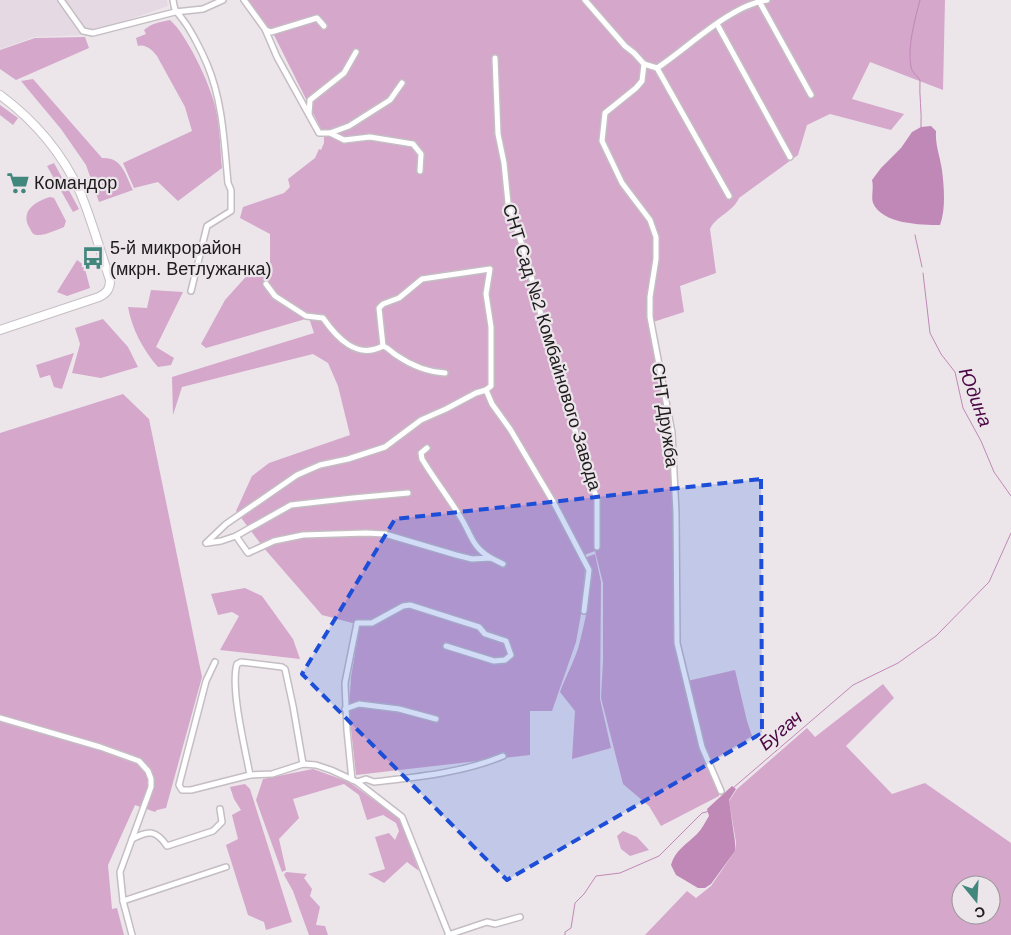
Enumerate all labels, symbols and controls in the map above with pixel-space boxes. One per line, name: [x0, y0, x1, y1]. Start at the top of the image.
supermarket icon: Командор: [5, 170, 31, 196]
place label: Командор: [34, 173, 117, 193]
street label: СНТ Сад №2 Комбайнового Завода: [499, 201, 605, 494]
place label: 5-й микрорайон (мкрн. Ветлужанка): [110, 238, 271, 279]
bus stop icon: 5-й микрорайон (мкрн. Ветлужанка): [80, 245, 106, 271]
street label: СНТ Дружба: [648, 361, 682, 470]
water label: Юдина: [955, 365, 996, 430]
water label: Бугач: [755, 706, 806, 754]
north arrow: [951, 875, 1001, 925]
text: С: [973, 903, 987, 922]

